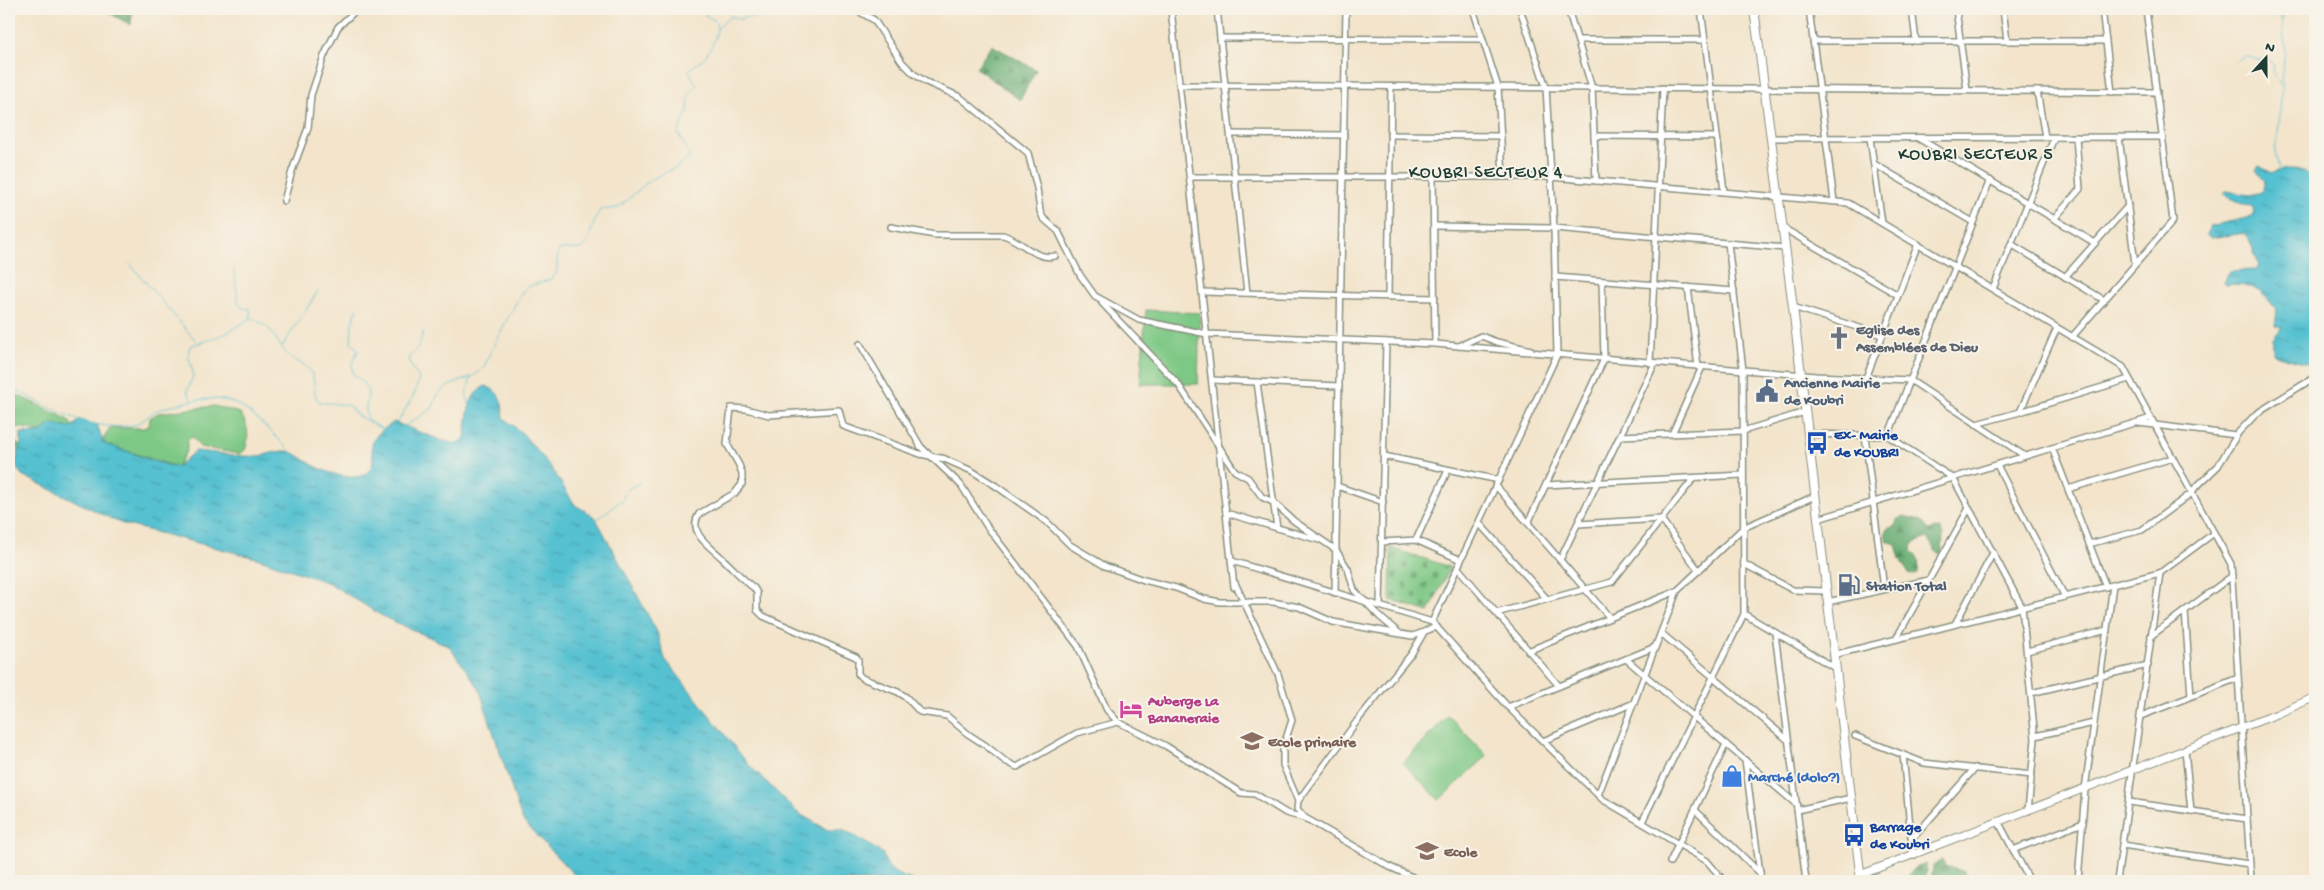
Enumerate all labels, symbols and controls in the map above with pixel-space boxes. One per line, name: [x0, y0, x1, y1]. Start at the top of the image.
north arrow: [2242, 32, 2292, 82]
text: N: [2262, 39, 2277, 58]
district label: KOUBRI SECTEUR 5: [1898, 145, 2054, 166]
district label: KOUBRI SECTEUR 4: [1409, 163, 1563, 184]
place label: Eglise des Assemblées de Dieu: [1855, 322, 1979, 357]
church icon: Eglise des Assemblées de Dieu: [1826, 325, 1852, 351]
place label: Ancienne Mairie de Koubri: [1783, 375, 1881, 410]
public building icon: Ancienne Mairie de Koubri: [1754, 378, 1780, 404]
place label: Ex- Mairie de KOUBRI: [1834, 427, 1900, 462]
bus stop icon: Ex- Mairie de KOUBRI: [1804, 430, 1830, 456]
fuel station icon: Station Total: [1836, 572, 1862, 598]
place label: Station Total: [1866, 578, 1947, 596]
place label: Auberge La Bananeraie: [1147, 693, 1220, 728]
hotel icon: Auberge La Bananeraie: [1118, 696, 1144, 722]
school or university icon: Ecole primaire: [1239, 728, 1265, 754]
place label: Ecole primaire: [1268, 734, 1357, 752]
shop icon: Marché (dolo?): [1719, 763, 1745, 789]
place label: Marché (dolo?): [1748, 769, 1840, 787]
place label: Barrage de Koubri: [1869, 819, 1930, 854]
bus stop icon: Barrage de Koubri: [1841, 822, 1867, 848]
school or university icon: Ecole: [1414, 838, 1440, 864]
place label: Ecole: [1444, 844, 1479, 862]

